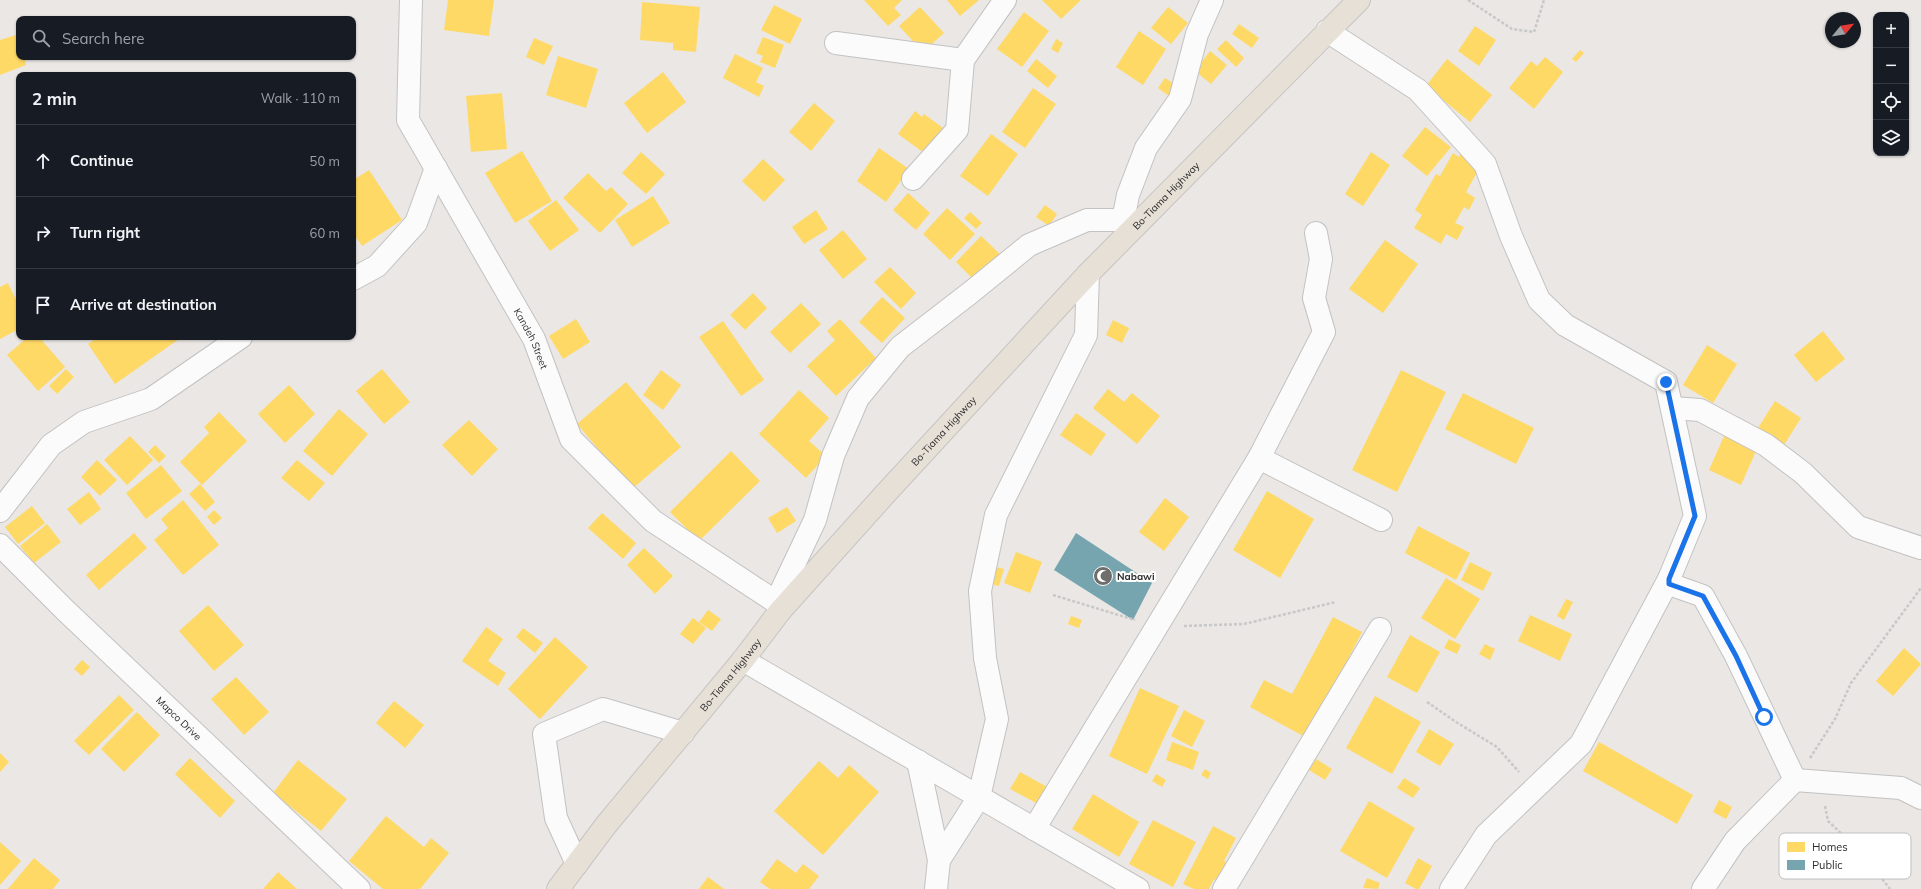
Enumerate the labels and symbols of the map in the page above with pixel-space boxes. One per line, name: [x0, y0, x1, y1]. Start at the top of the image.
north arrow: [1825, 12, 1861, 48]
street label: Bo-Tiama Highway: [1129, 158, 1203, 232]
street label: Kandeh Street: [511, 306, 551, 371]
route end: [1657, 373, 1675, 391]
street label: Bo-Tiama Highway: [908, 393, 979, 468]
mosque icon: Nabawi: [1092, 565, 1114, 587]
place label: Nabawi: [1117, 570, 1155, 583]
street label: Bo-Tiama Highway: [697, 635, 764, 714]
street label: Mapco Drive: [153, 693, 204, 743]
route start: [1755, 708, 1773, 726]
legend: [1779, 833, 1911, 879]
text: Homes: [1812, 840, 1848, 854]
text: Public: [1812, 858, 1843, 872]

